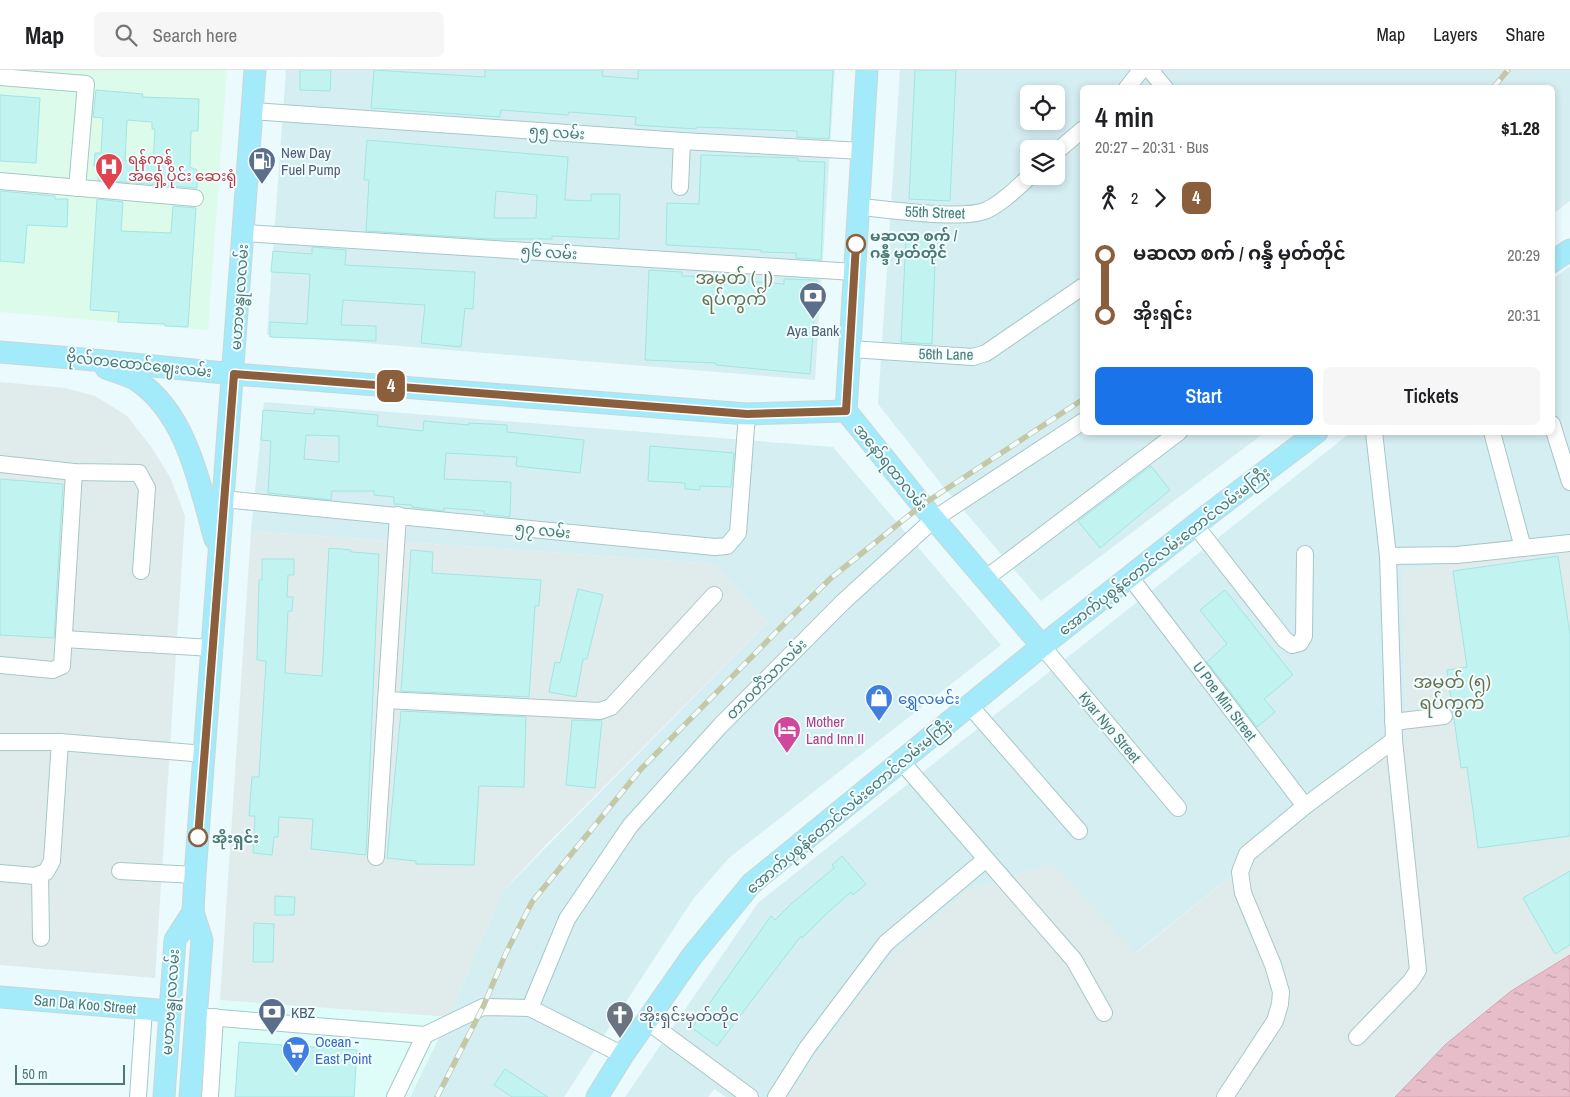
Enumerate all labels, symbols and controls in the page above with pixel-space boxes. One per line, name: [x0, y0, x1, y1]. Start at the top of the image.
search box: [94, 12, 444, 57]
text: Map: [25, 19, 64, 51]
icon: search: [112, 21, 140, 49]
text: Search here: [152, 22, 237, 48]
text: Map: [1377, 22, 1405, 47]
text: Layers: [1433, 22, 1478, 47]
text: Share: [1506, 22, 1545, 47]
map controls: [1020, 85, 1065, 185]
button: locate: [1020, 85, 1065, 130]
text: 4 min: [1095, 98, 1154, 136]
text: $1.28: [1501, 115, 1540, 141]
street label: ၅၅ လမ်း: [528, 120, 586, 146]
text: 20:27 – 20:31 · Bus: [1095, 136, 1209, 158]
button: layers: [1020, 140, 1065, 185]
place label: New Day Fuel Pump: [281, 142, 341, 180]
fuel station icon: New Day Fuel Pump: [247, 146, 277, 185]
place label: ရန်ကုန် အရှေ့ပိုင်း ဆေးရုံ: [128, 148, 237, 188]
hospital icon: ရန်ကုန် အရှေ့ပိုင်း ဆေးရုံ: [94, 152, 124, 191]
icon: walk: [1095, 184, 1123, 212]
icon: forward: [1146, 184, 1174, 212]
text: 4: [1192, 185, 1201, 210]
text: 2: [1131, 187, 1138, 209]
street label: 55th Street: [905, 200, 966, 224]
place label: မဆလာ စက် / ဂန္ဒီ မှတ်တိုင်: [870, 225, 958, 265]
marker: မဆလာ စက် / ဂန္ဒီ မှတ်တိုင်: [846, 234, 866, 254]
street label: ၅၆ လမ်း: [520, 240, 578, 266]
text: မဆလာ စက် / ဂန္ဒီ မှတ်တိုင်: [1133, 240, 1346, 266]
street label: မဟာဗန္ဓုလလမ်း: [225, 243, 256, 351]
text: 20:29: [1507, 244, 1540, 266]
district label: အမှတ် (၂) ရပ်ကွက်: [695, 265, 773, 314]
bank icon: Aya Bank: [798, 281, 828, 320]
text: အိုးရှင်း: [1133, 300, 1193, 326]
text: 20:31: [1507, 304, 1540, 326]
place label: Aya Bank: [786, 320, 840, 341]
street label: 56th Lane: [918, 343, 974, 365]
street label: ဗိုလ်တထောင်ဈေးလမ်း: [65, 346, 213, 384]
button: Start: [1095, 367, 1313, 425]
button: Tickets: [1323, 367, 1540, 425]
line badge: 4: [375, 370, 407, 402]
text: 4: [387, 373, 395, 398]
street label: အနော်ရထာလမ်း: [848, 419, 933, 516]
street label: အောက်ပုစွန်တောင်လမ်းတောင်လမ်းမကြီး: [1054, 462, 1275, 642]
street label: ၅၇ လမ်း: [514, 517, 572, 545]
street label: တာဝတိံသာလမ်း: [721, 634, 811, 724]
street label: U Poe Min Street: [1188, 657, 1262, 745]
district label: အမှတ် (၅) ရပ်ကွက်: [1413, 669, 1491, 718]
shop icon: ရွှေလမင်း: [864, 683, 894, 722]
street label: Kyar Nyo Street: [1074, 687, 1146, 767]
place label: ရွှေလမင်း: [898, 688, 960, 711]
place label: Mother Land Inn II: [806, 711, 864, 749]
street label: အောက်ပုစွန်တောင်လမ်းတောင်လမ်းမကြီး: [741, 713, 958, 900]
hotel icon: Mother Land Inn II: [772, 715, 802, 754]
marker: အိုးရှင်း: [188, 827, 208, 847]
place label: အိုးရှင်း: [212, 827, 259, 850]
street label: မဟာဗန္ဓုလလမ်း: [156, 948, 187, 1056]
street label: San Da Koo Street: [33, 989, 138, 1019]
bank icon: KBZ: [257, 997, 287, 1036]
church icon: အိုးရှင်းမှတ်တိုင: [605, 1000, 635, 1039]
place label: KBZ: [291, 1002, 315, 1023]
place label: အိုးရှင်းမှတ်တိုင: [639, 1005, 739, 1028]
place label: Ocean - East Point: [315, 1031, 372, 1069]
supermarket icon: Ocean - East Point: [281, 1035, 311, 1074]
scale bar: [15, 1062, 125, 1085]
text: 50 m: [22, 1065, 48, 1083]

